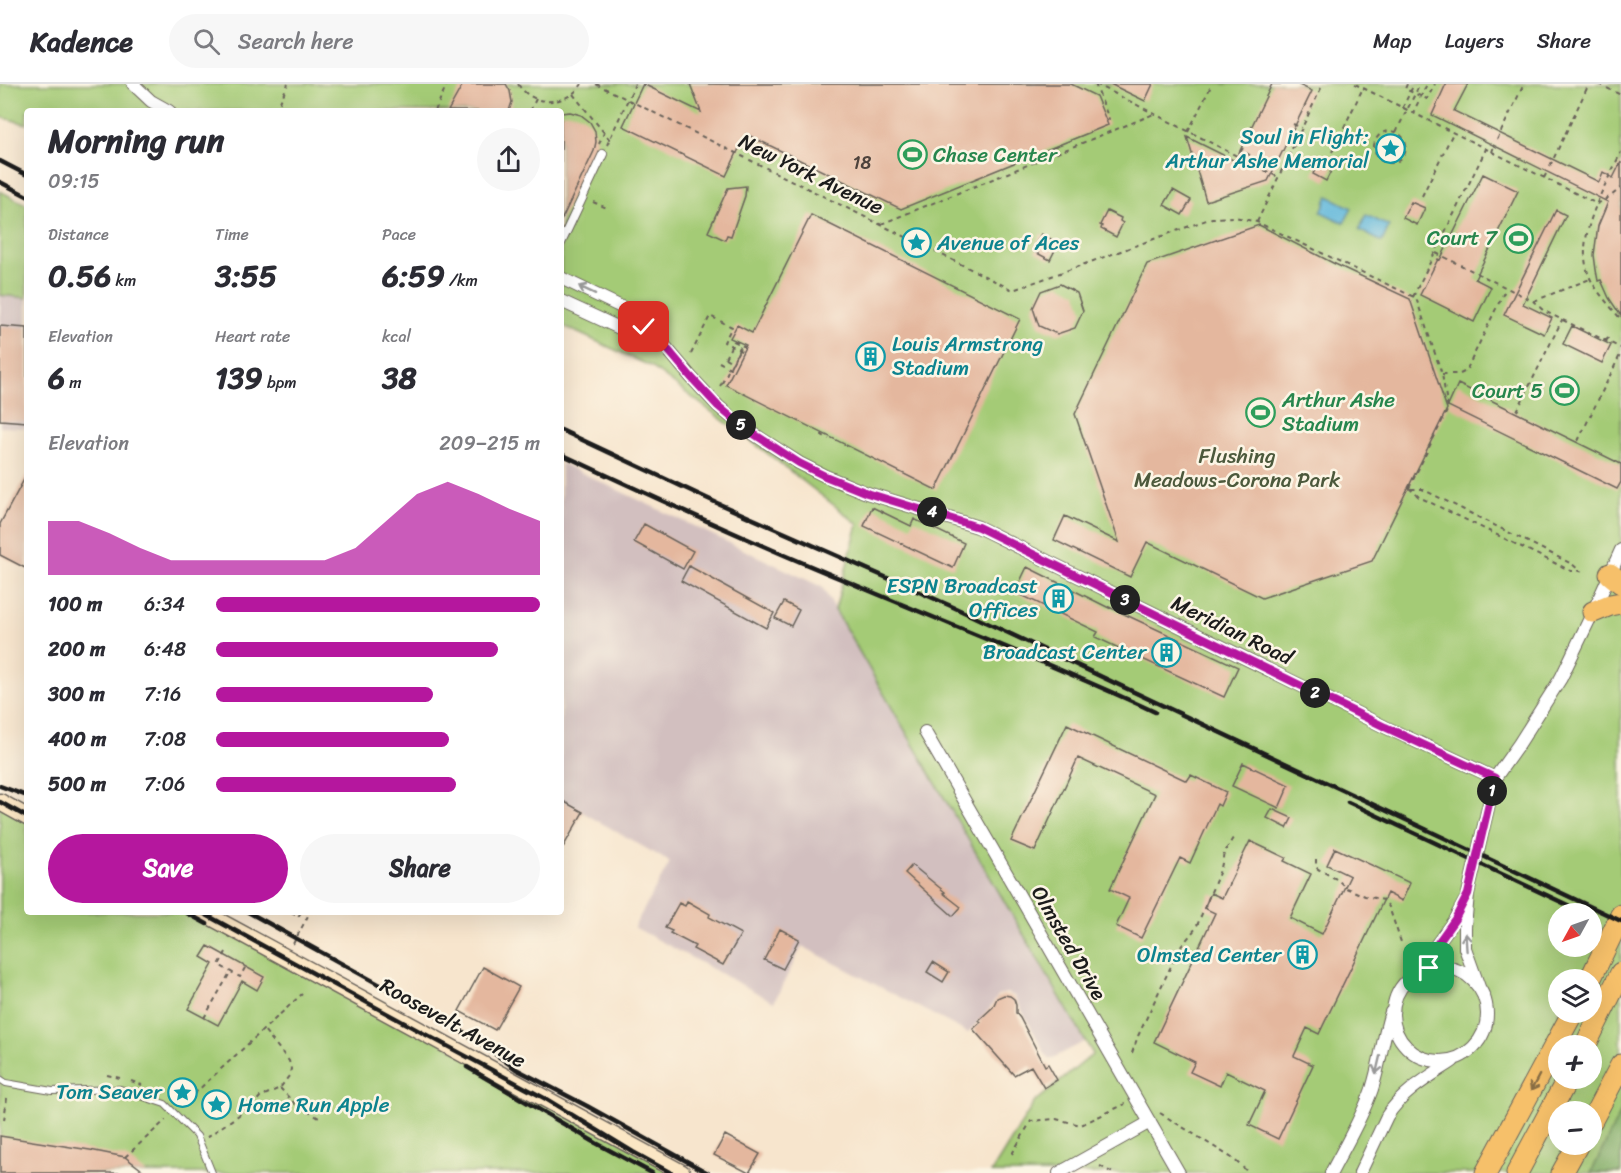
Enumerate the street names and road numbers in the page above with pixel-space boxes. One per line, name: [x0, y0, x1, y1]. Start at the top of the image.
street label: New York Avenue: [732, 122, 890, 226]
street label: Meridian Road: [1165, 584, 1301, 677]
street label: Olmsted Drive: [1021, 878, 1117, 1008]
street label: Roosevelt Avenue: [373, 967, 534, 1079]

